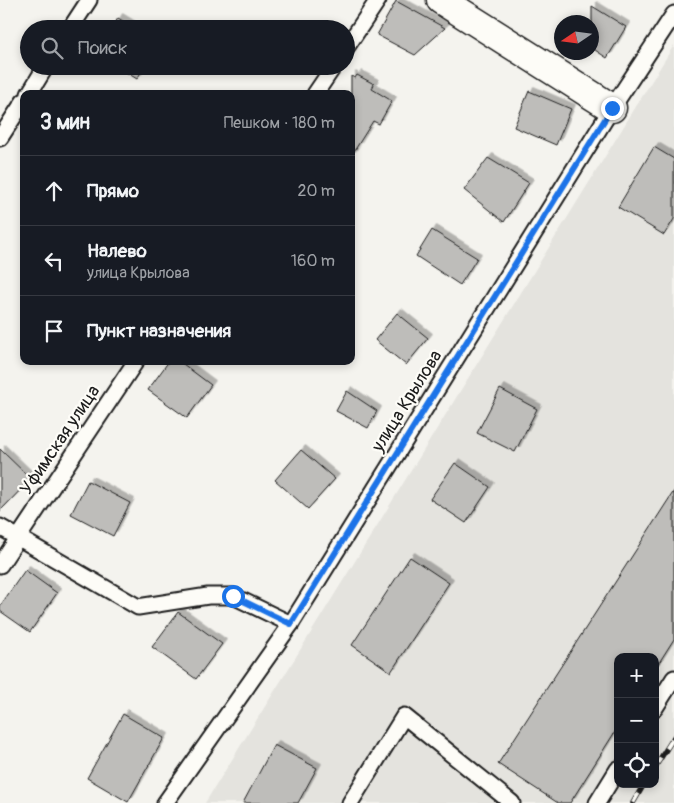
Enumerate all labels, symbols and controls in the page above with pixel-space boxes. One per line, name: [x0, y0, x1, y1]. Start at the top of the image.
north arrow: [554, 15, 599, 60]
search box: [20, 20, 355, 75]
icon: search: [38, 34, 66, 62]
text: Поиск: [78, 36, 128, 60]
route end: [601, 97, 624, 120]
text: 3 мин: [40, 109, 90, 136]
text: Пешком · 180 m: [224, 113, 335, 133]
icon: ahead: [40, 177, 68, 205]
text: Прямо: [87, 179, 139, 203]
text: 20 m: [297, 181, 335, 201]
text: Налево: [87, 239, 147, 263]
icon: left: [40, 247, 68, 275]
text: 160 m: [291, 251, 335, 271]
text: улица Крылова: [87, 263, 190, 283]
icon: arrive: [40, 317, 68, 345]
text: Пункт назначения: [87, 319, 231, 343]
street label: улица Крылова: [366, 346, 447, 457]
street label: Уфимская улица: [15, 381, 105, 499]
route start: [222, 585, 245, 608]
map controls: [614, 653, 659, 788]
button: +: [614, 653, 659, 698]
button: −: [614, 698, 659, 743]
button: locate: [614, 743, 659, 788]

